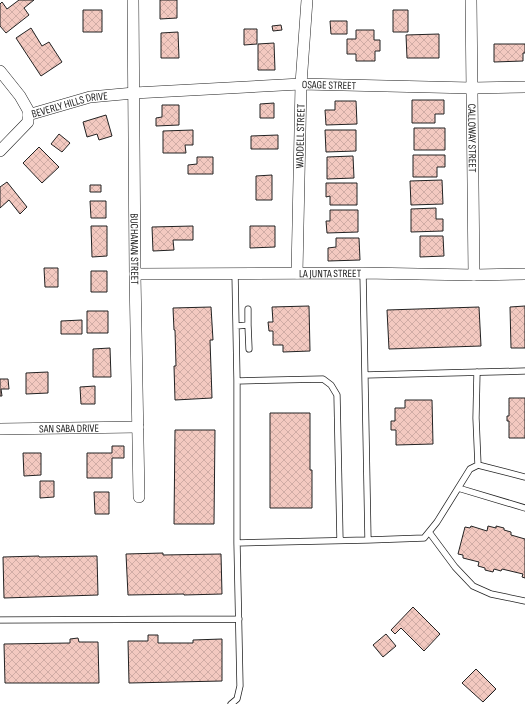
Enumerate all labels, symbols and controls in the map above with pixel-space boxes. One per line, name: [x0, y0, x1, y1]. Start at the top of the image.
street label: OSAGE STREET: [302, 78, 357, 92]
street label: BEVERLY HILLS DRIVE: [30, 89, 108, 120]
street label: WADDELL STREET: [293, 103, 307, 169]
street label: CALLOWAY STREET: [466, 104, 479, 173]
street label: BUCHANAN STREET: [128, 213, 142, 285]
street label: LA JUNTA STREET: [299, 267, 362, 280]
street label: SAN SABA DRIVE: [39, 421, 99, 435]

